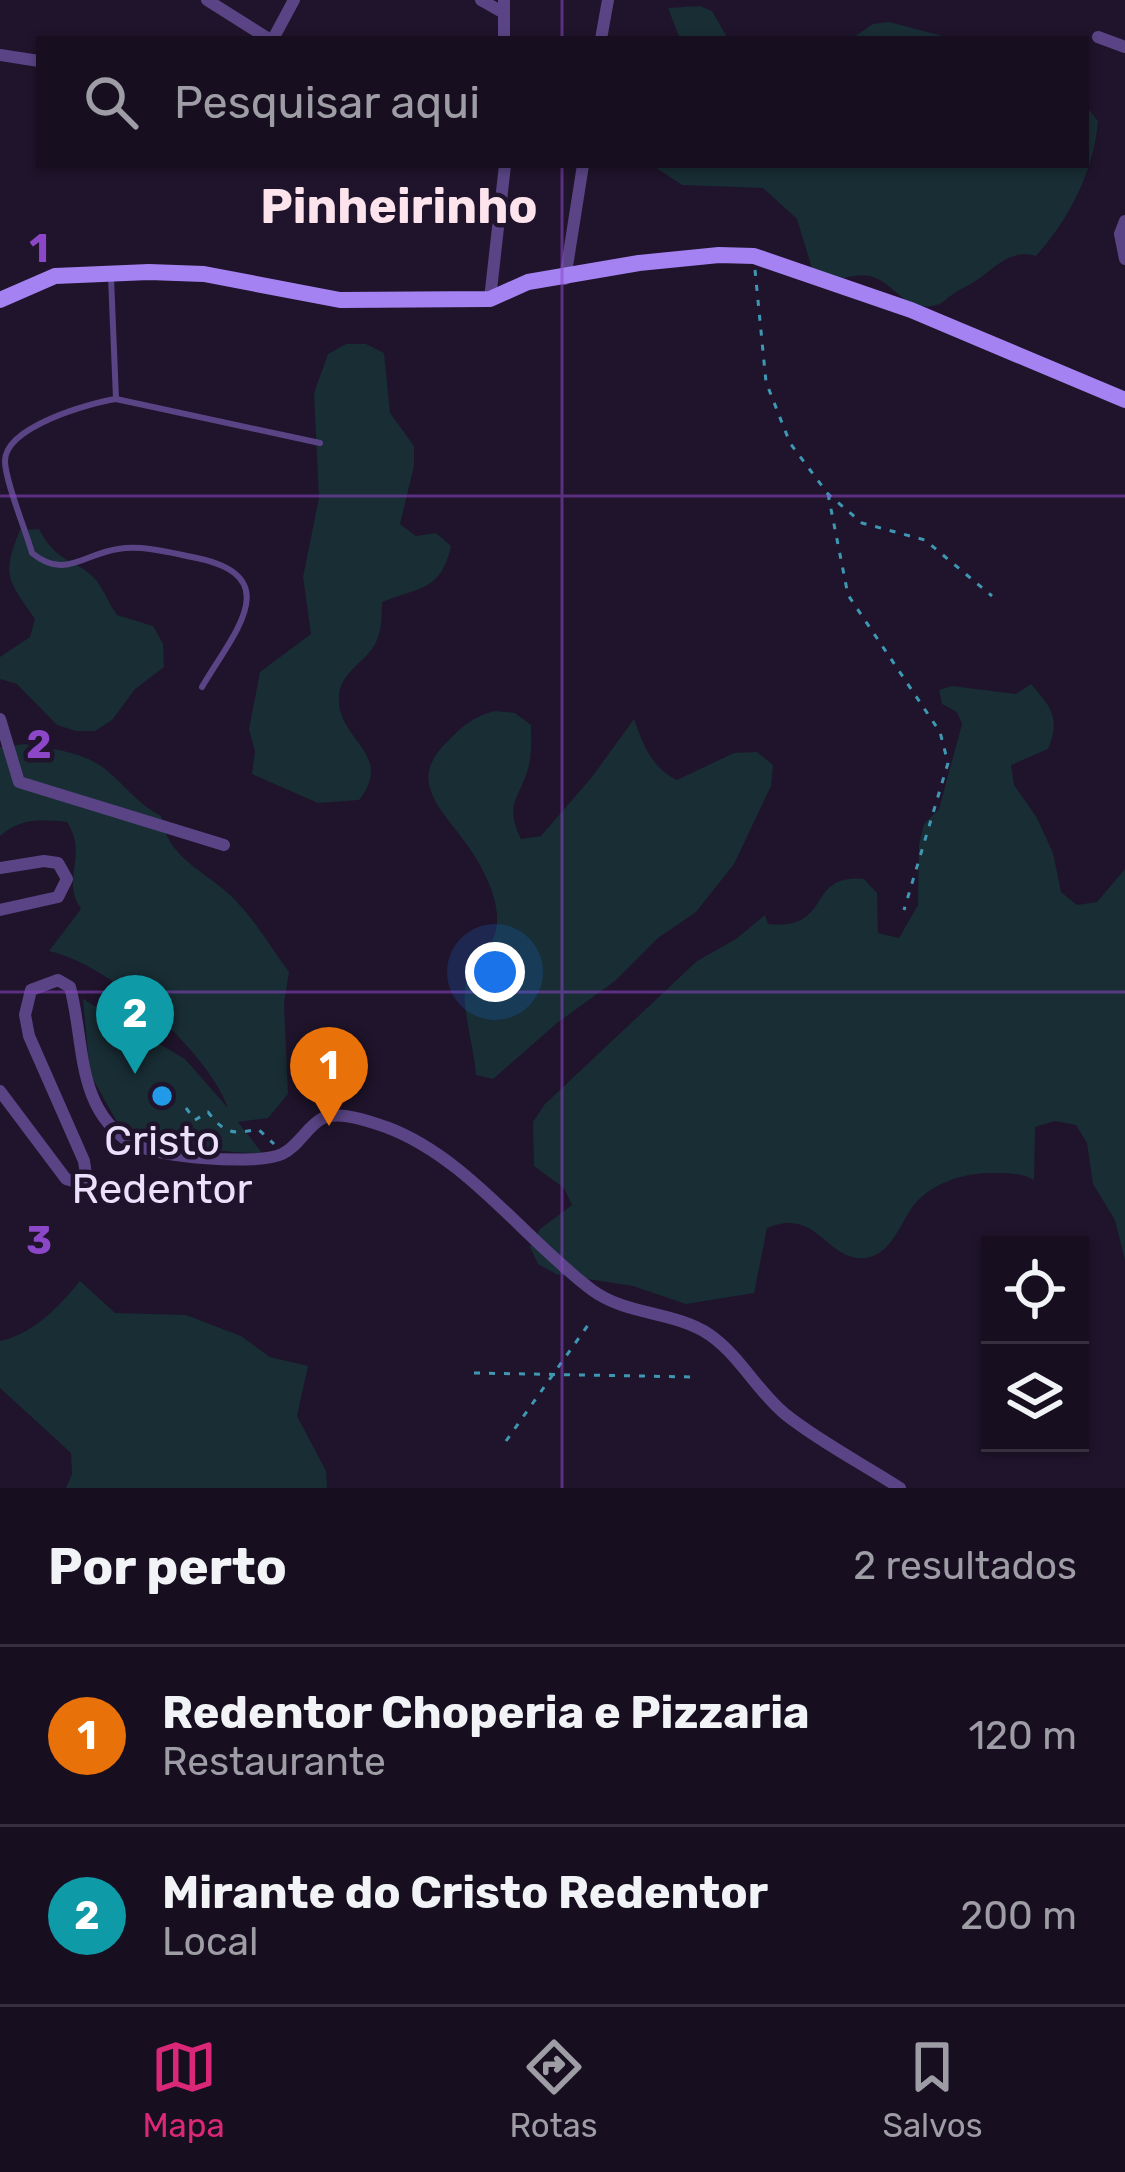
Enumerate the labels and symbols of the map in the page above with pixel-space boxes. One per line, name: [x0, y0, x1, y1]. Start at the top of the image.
district label: Pinheirinho: [260, 178, 538, 235]
text: 1: [29, 226, 49, 272]
text: 2: [26, 722, 52, 768]
your location: [465, 942, 525, 1002]
pin: 2: [96, 975, 174, 1074]
pin: 1: [290, 1027, 368, 1126]
marker: Cristo Redentor: [149, 1083, 175, 1109]
place label: Cristo Redentor: [72, 1116, 252, 1214]
text: 3: [26, 1218, 52, 1264]

